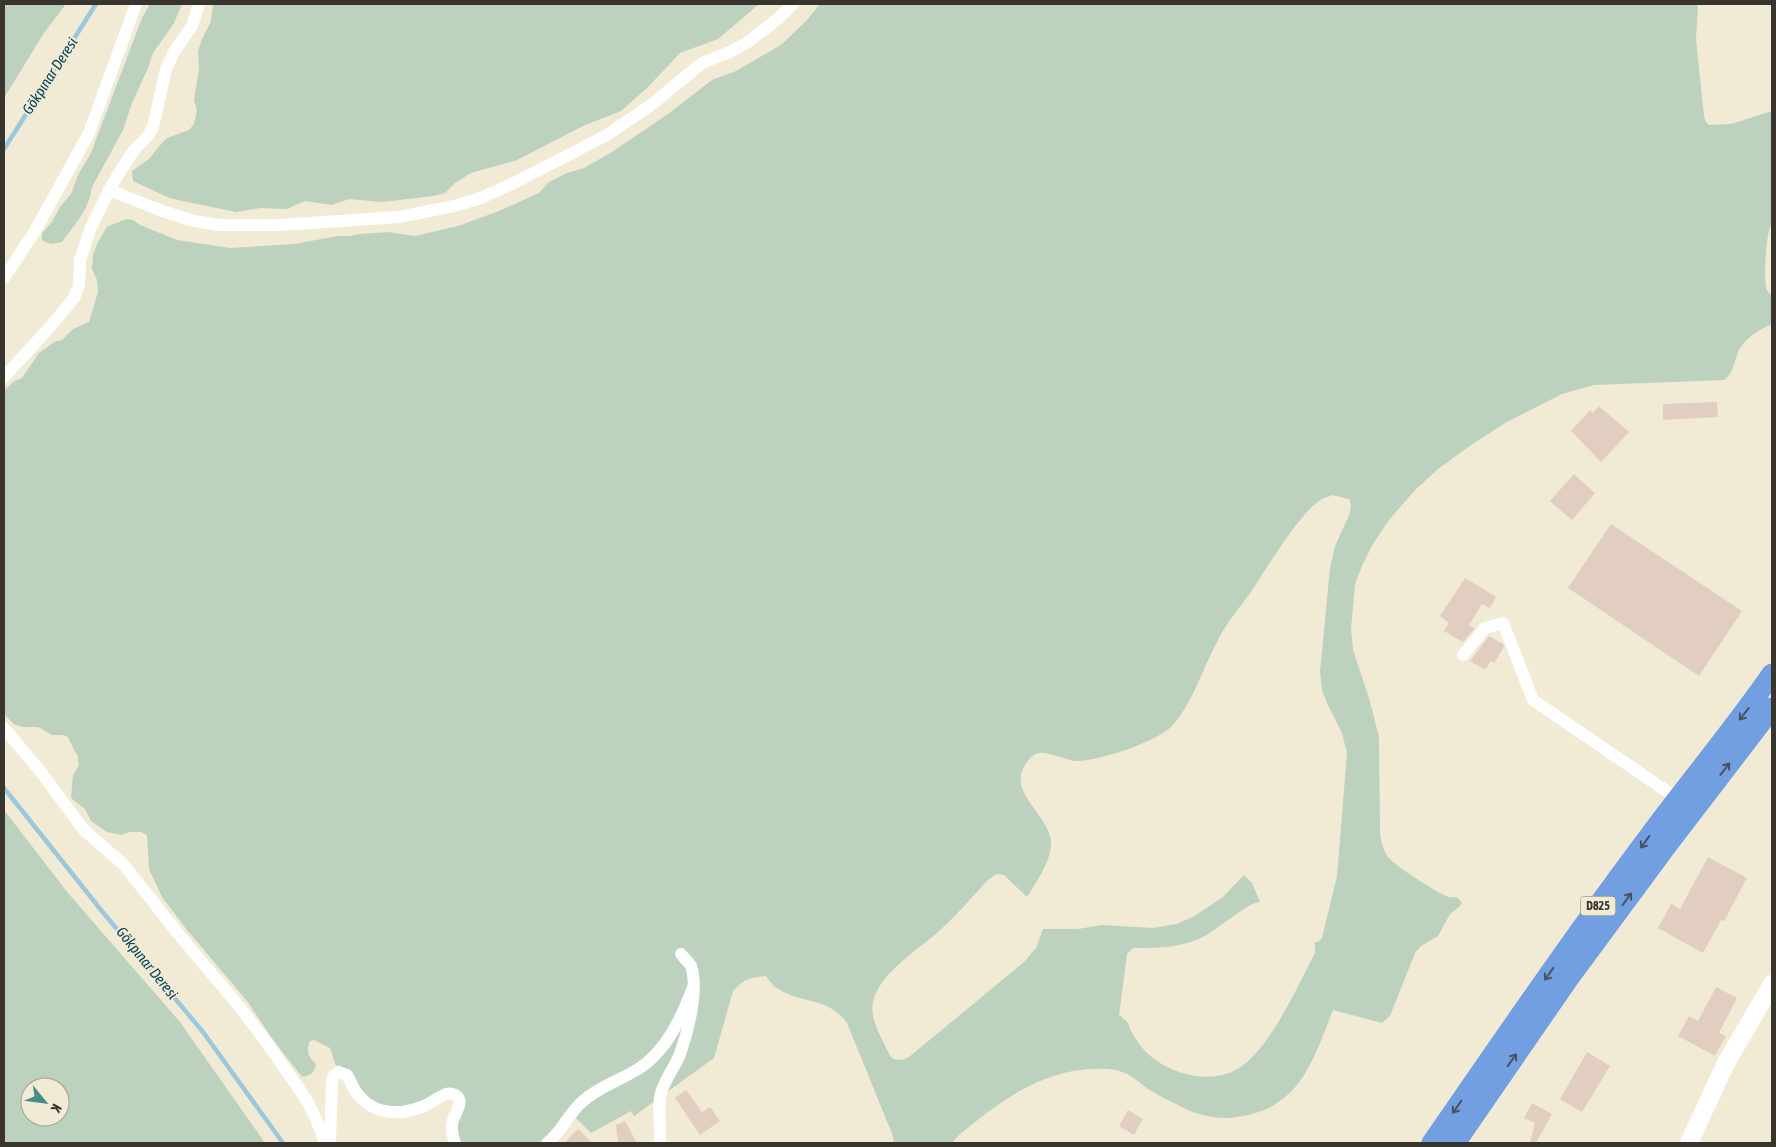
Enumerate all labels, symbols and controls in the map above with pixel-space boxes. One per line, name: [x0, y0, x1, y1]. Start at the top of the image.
water label: Gökpınar Deresi: [19, 34, 81, 117]
one-way arrow: [1738, 707, 1749, 720]
one-way arrow: [1719, 763, 1730, 776]
one-way arrow: [1639, 835, 1650, 848]
one-way arrow: [1622, 892, 1632, 906]
road number: D825: [1580, 896, 1616, 916]
water label: Gökpınar Deresi: [113, 923, 182, 1003]
one-way arrow: [1544, 966, 1554, 980]
one-way arrow: [1507, 1053, 1517, 1067]
north arrow: [20, 1077, 70, 1127]
one-way arrow: [1452, 1100, 1462, 1114]
text: K: [48, 1101, 65, 1115]

